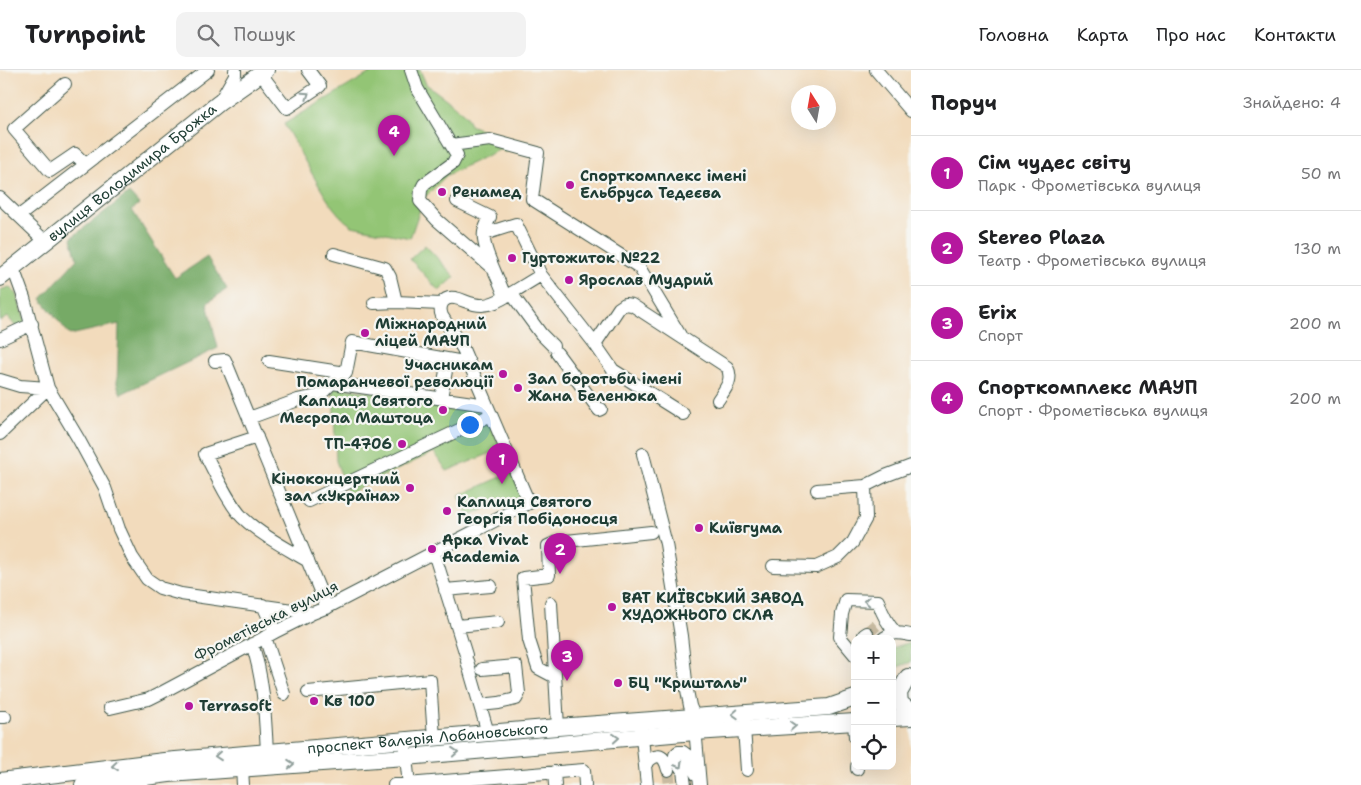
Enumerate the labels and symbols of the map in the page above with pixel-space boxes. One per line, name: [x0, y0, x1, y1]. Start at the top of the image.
north arrow: [791, 85, 836, 130]
one-way arrow: [301, 92, 310, 101]
street label: вулиця Володимира Брожка: [43, 98, 221, 246]
pin: 4: [378, 115, 410, 156]
place label: Спорткомплекс імені Ельбруса Тедеєва: [580, 166, 747, 203]
marker: Спорткомплекс імені Ельбруса Тедеєва: [564, 179, 576, 191]
place label: Ренамед: [452, 182, 522, 202]
marker: Ренамед: [436, 186, 448, 198]
place label: Гуртожиток №22: [522, 248, 661, 268]
marker: Гуртожиток №22: [506, 252, 518, 264]
place label: Ярослав Мудрий: [579, 270, 714, 290]
marker: Ярослав Мудрий: [563, 274, 575, 286]
place label: Міжнародний ліцей МАУП: [375, 314, 487, 351]
marker: Міжнародний ліцей МАУП: [359, 327, 371, 339]
place label: Учасникам Помаранчевої революції: [296, 355, 494, 392]
marker: Учасникам Помаранчевої революції: [497, 368, 509, 380]
place label: Зал боротьби імені Жана Беленюка: [528, 369, 682, 406]
marker: Зал боротьби імені Жана Беленюка: [512, 382, 524, 394]
place label: Каплиця Святого Месропа Маштоца: [280, 391, 434, 428]
marker: Каплиця Святого Месропа Маштоца: [437, 404, 449, 416]
your location: [457, 412, 483, 438]
place label: ТП-4706: [324, 434, 392, 454]
marker: ТП-4706: [396, 438, 408, 450]
pin: 1: [486, 443, 518, 484]
place label: Кіноконцертний зал «Україна»: [271, 469, 401, 506]
marker: Кіноконцертний зал «Україна»: [404, 482, 416, 494]
place label: Каплиця Святого Георгія Побідоносця: [457, 492, 618, 529]
marker: Каплиця Святого Георгія Побідоносця: [441, 505, 453, 517]
place label: Київгума: [709, 518, 783, 538]
marker: Київгума: [693, 522, 705, 534]
place label: Арка Vivat Academia: [442, 530, 529, 567]
pin: 2: [544, 533, 576, 574]
marker: Арка Vivat Academia: [426, 543, 438, 555]
street label: Фрометівська вулиця: [190, 576, 342, 666]
place label: ВАТ КИЇВСЬКИЙ ЗАВОД ХУДОЖНЬОГО СКЛА: [622, 588, 804, 625]
one-way arrow: [862, 595, 870, 606]
marker: ВАТ КИЇВСЬКИЙ ЗАВОД ХУДОЖНЬОГО СКЛА: [606, 601, 618, 613]
pin: 3: [551, 640, 583, 681]
place label: БЦ "Кришталь": [628, 673, 747, 693]
marker: БЦ "Кришталь": [612, 677, 624, 689]
place label: Кв 100: [324, 691, 375, 711]
marker: Кв 100: [308, 695, 320, 707]
place label: Terrasoft: [199, 696, 272, 716]
marker: Terrasoft: [183, 700, 195, 712]
one-way arrow: [730, 708, 738, 719]
street label: проспект Валерія Лобановського: [306, 718, 549, 759]
one-way arrow: [789, 720, 797, 731]
one-way arrow: [613, 733, 621, 744]
one-way arrow: [451, 747, 459, 758]
one-way arrow: [214, 750, 222, 761]
one-way arrow: [287, 759, 295, 770]
one-way arrow: [673, 759, 683, 768]
one-way arrow: [111, 760, 119, 771]

